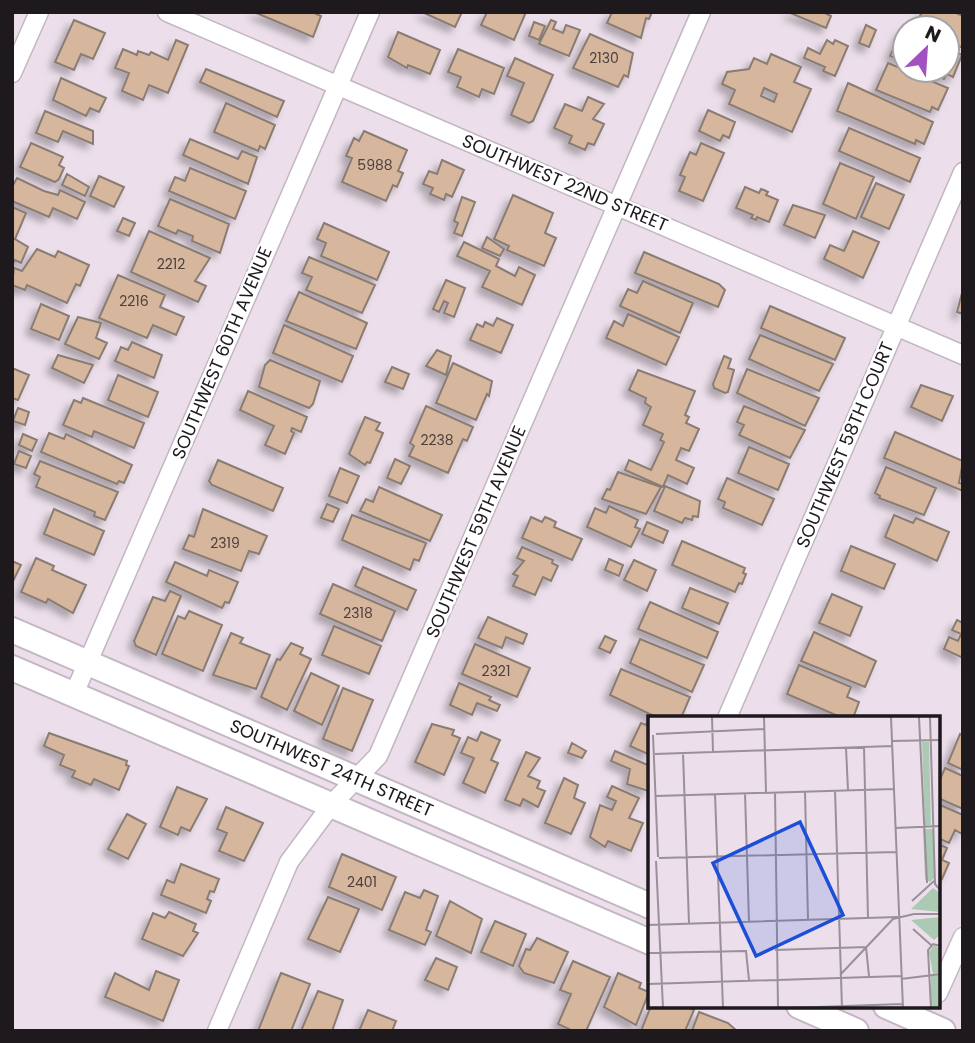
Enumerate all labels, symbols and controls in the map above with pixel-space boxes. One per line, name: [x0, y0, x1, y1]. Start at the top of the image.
north arrow: [891, 14, 961, 84]
text: N: [921, 19, 945, 49]
house number: 2130: [589, 48, 619, 68]
street label: SOUTHWEST 22ND STREET: [458, 128, 672, 237]
house number: 5988: [357, 155, 393, 175]
street label: SOUTHWEST 60TH AVENUE: [165, 243, 278, 463]
house number: 2212: [157, 254, 185, 274]
house number: 2216: [119, 291, 149, 311]
street label: SOUTHWEST 58TH COURT: [790, 338, 899, 552]
street label: SOUTHWEST 59TH AVENUE: [419, 422, 532, 642]
house number: 2238: [420, 430, 454, 450]
house number: 2319: [210, 533, 240, 553]
house number: 2318: [343, 603, 373, 623]
house number: 2321: [482, 661, 510, 681]
street label: SOUTHWEST 24TH STREET: [226, 713, 437, 823]
inset map: [648, 716, 940, 1008]
house number: 2401: [347, 872, 377, 892]

